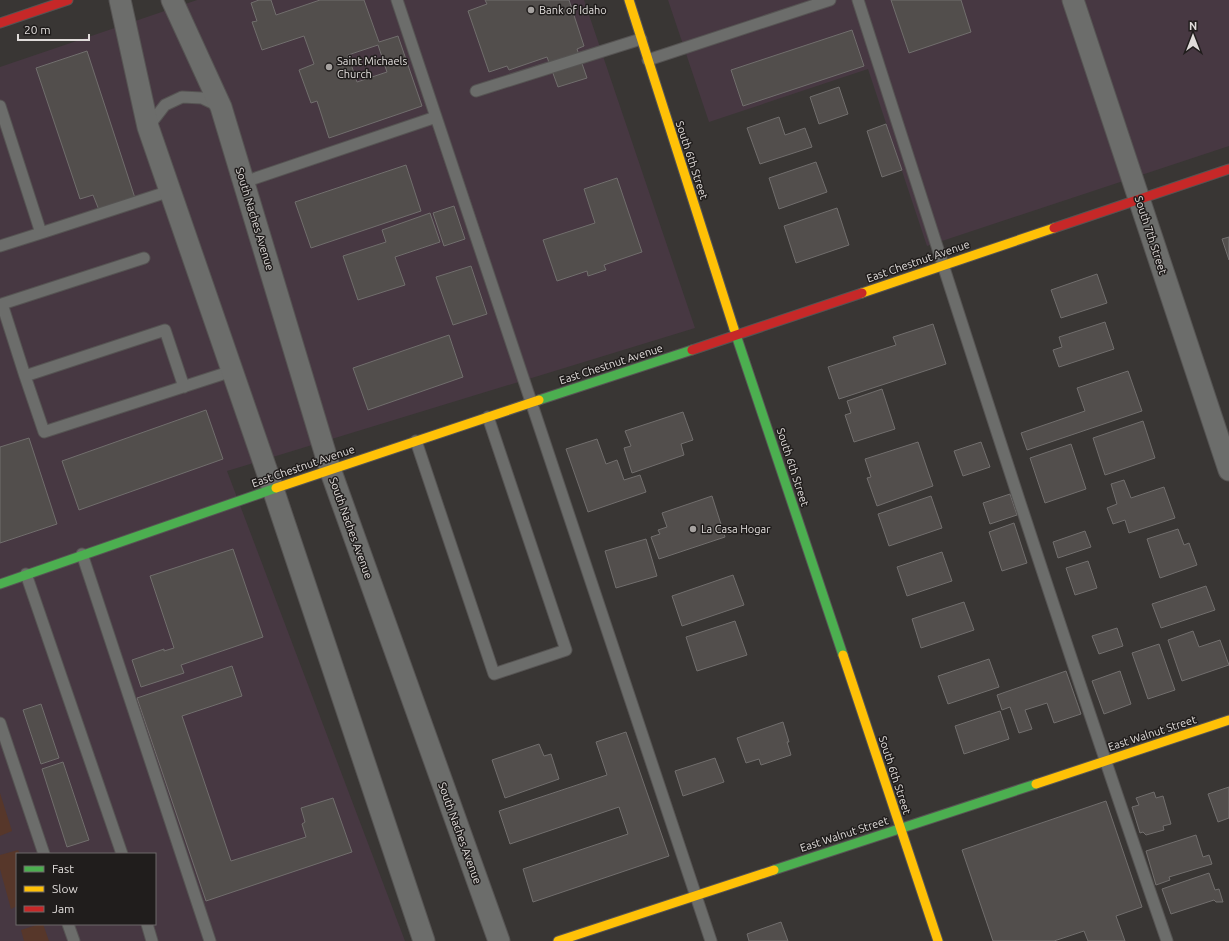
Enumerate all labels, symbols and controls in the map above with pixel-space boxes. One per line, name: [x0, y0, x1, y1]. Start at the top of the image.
place label: Bank of Idaho: [539, 4, 607, 16]
marker: Bank of Idaho: [526, 5, 536, 15]
scale bar: [18, 16, 89, 42]
north arrow: [1173, 16, 1213, 56]
text: N: [1189, 20, 1197, 32]
text: 20 m: [24, 23, 51, 36]
place label: Saint Michaels Church: [337, 55, 407, 80]
marker: Saint Michaels Church: [324, 62, 334, 72]
street label: South 6th Street: [674, 119, 711, 201]
street label: South Naches Avenue: [234, 166, 276, 272]
street label: South 7th Street: [1133, 194, 1170, 276]
street label: East Chestnut Avenue: [865, 238, 971, 284]
street label: East Chestnut Avenue: [558, 342, 664, 386]
street label: South 6th Street: [775, 426, 812, 508]
street label: East Chestnut Avenue: [250, 443, 356, 489]
street label: South Naches Avenue: [327, 476, 375, 580]
place label: La Casa Hogar: [701, 523, 771, 535]
marker: La Casa Hogar: [688, 524, 698, 534]
street label: East Walnut Street: [1106, 713, 1198, 753]
street label: South 6th Street: [877, 734, 914, 816]
street label: South Naches Avenue: [436, 781, 484, 885]
street label: East Walnut Street: [798, 814, 890, 854]
legend: [16, 853, 156, 925]
text: Fast: [52, 862, 74, 875]
text: Slow: [52, 882, 78, 895]
text: Jam: [52, 902, 74, 915]

